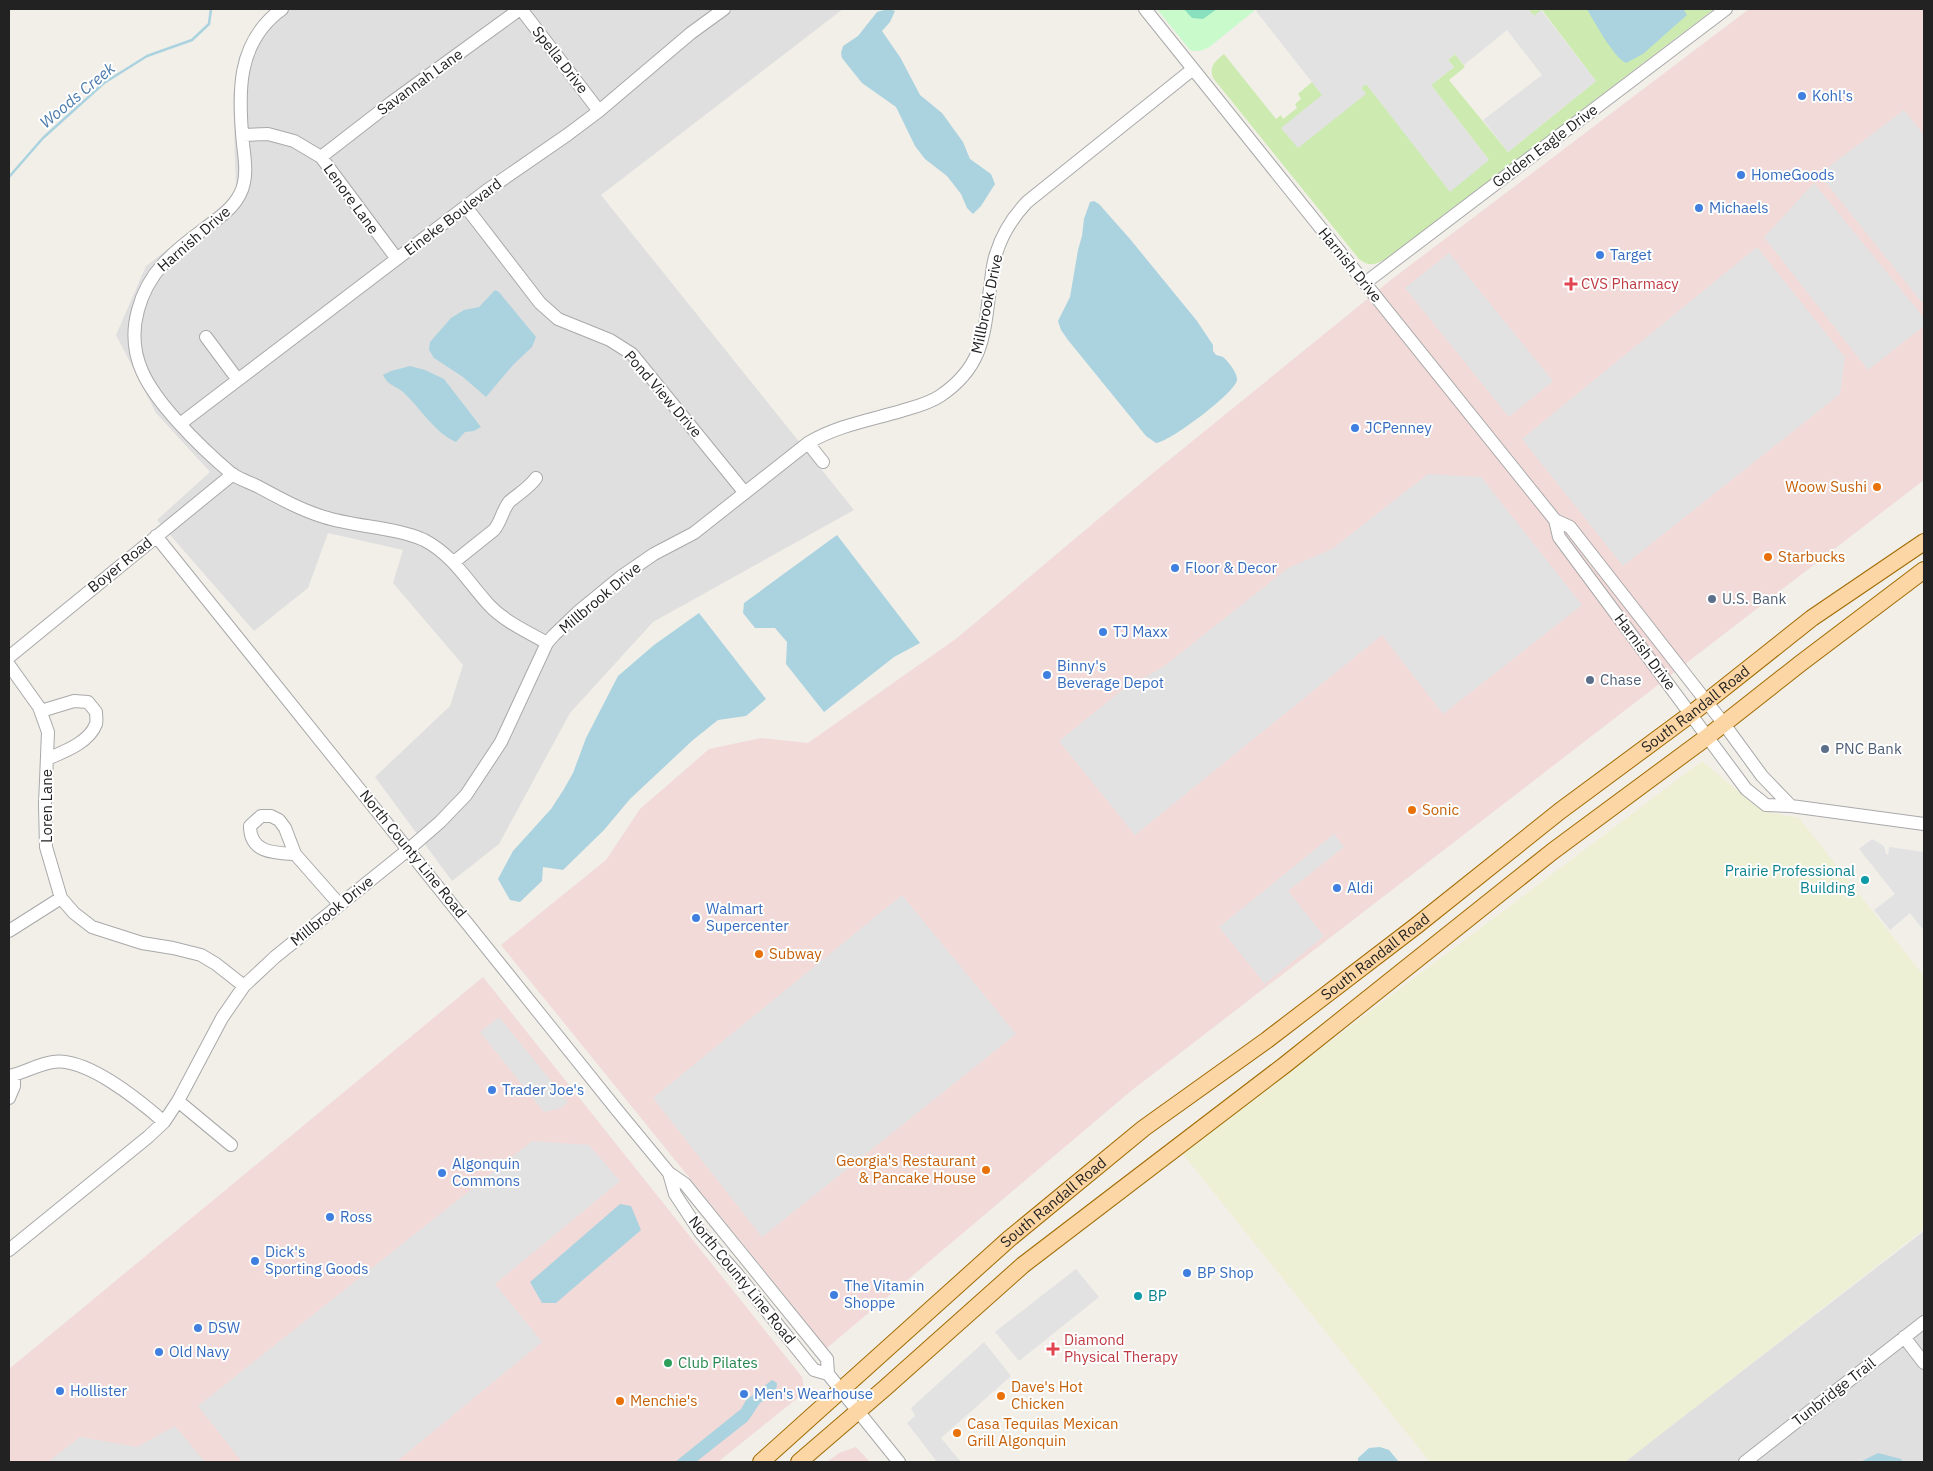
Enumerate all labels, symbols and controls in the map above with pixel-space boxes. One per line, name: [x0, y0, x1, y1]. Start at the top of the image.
street label: Spella Drive: [528, 22, 593, 97]
street label: Savannah Lane: [373, 44, 466, 119]
water label: Woods Creek: [35, 57, 119, 132]
place label: Kohl's: [1812, 86, 1853, 105]
marker: Kohl's: [1796, 90, 1808, 102]
street label: Golden Eagle Drive: [1488, 100, 1601, 191]
street label: Lenore Lane: [320, 160, 383, 237]
place label: HomeGoods: [1751, 165, 1835, 184]
marker: HomeGoods: [1735, 169, 1747, 181]
street label: Eineke Boulevard: [400, 174, 505, 259]
place label: Michaels: [1709, 198, 1769, 217]
street label: Harnish Drive: [153, 202, 234, 276]
marker: Michaels: [1693, 202, 1705, 214]
street label: Harnish Drive: [1315, 224, 1386, 306]
place label: Target: [1610, 245, 1652, 264]
marker: Target: [1594, 249, 1606, 261]
street label: Millbrook Drive: [967, 252, 1006, 355]
place label: CVS Pharmacy: [1581, 274, 1679, 293]
marker: CVS Pharmacy: [1565, 278, 1577, 290]
street label: Pond View Drive: [620, 346, 706, 441]
place label: JCPenney: [1365, 418, 1432, 437]
marker: JCPenney: [1349, 422, 1361, 434]
place label: Woow Sushi: [1785, 477, 1867, 496]
marker: Woow Sushi: [1871, 481, 1883, 493]
street label: Boyer Road: [84, 533, 156, 596]
place label: Starbucks: [1778, 547, 1845, 566]
marker: Starbucks: [1762, 551, 1774, 563]
street label: Millbrook Drive: [555, 558, 645, 637]
place label: Floor & Decor: [1185, 558, 1277, 577]
marker: Floor & Decor: [1169, 562, 1181, 574]
place label: U.S. Bank: [1722, 589, 1787, 608]
marker: U.S. Bank: [1706, 593, 1718, 605]
street label: Harnish Drive: [1611, 610, 1680, 694]
place label: TJ Maxx: [1113, 622, 1168, 641]
marker: TJ Maxx: [1097, 626, 1109, 638]
place label: Binny's Beverage Depot: [1057, 656, 1164, 692]
street label: South Randall Road: [1637, 661, 1753, 757]
marker: Binny's Beverage Depot: [1041, 669, 1053, 681]
place label: Chase: [1600, 670, 1641, 689]
marker: Chase: [1584, 674, 1596, 686]
place label: PNC Bank: [1835, 739, 1902, 758]
marker: PNC Bank: [1819, 743, 1831, 755]
street label: Loren Lane: [37, 769, 56, 843]
street label: North County Line Road: [356, 786, 471, 921]
place label: Sonic: [1422, 800, 1459, 819]
marker: Sonic: [1406, 804, 1418, 816]
place label: Prairie Professional Building: [1725, 861, 1855, 897]
street label: Millbrook Drive: [286, 871, 377, 950]
marker: Prairie Professional Building: [1859, 874, 1871, 886]
place label: Aldi: [1347, 878, 1373, 897]
marker: Aldi: [1331, 882, 1343, 894]
place label: Walmart Supercenter: [706, 899, 789, 935]
street label: South Randall Road: [1317, 909, 1433, 1004]
marker: Walmart Supercenter: [690, 912, 702, 924]
place label: Subway: [769, 944, 822, 963]
marker: Subway: [753, 948, 765, 960]
place label: Trader Joe's: [502, 1080, 584, 1099]
marker: Trader Joe's: [486, 1084, 498, 1096]
place label: Georgia's Restaurant & Pancake House: [836, 1151, 976, 1187]
street label: South Randall Road: [996, 1153, 1110, 1251]
place label: Algonquin Commons: [452, 1154, 520, 1190]
marker: Georgia's Restaurant & Pancake House: [980, 1164, 992, 1176]
marker: Algonquin Commons: [436, 1167, 448, 1179]
place label: Ross: [340, 1207, 372, 1226]
marker: Ross: [324, 1211, 336, 1223]
street label: North County Line Road: [685, 1212, 800, 1347]
place label: Dick's Sporting Goods: [265, 1242, 369, 1278]
marker: Dick's Sporting Goods: [249, 1255, 261, 1267]
place label: BP Shop: [1197, 1263, 1254, 1282]
marker: BP Shop: [1181, 1267, 1193, 1279]
place label: The Vitamin Shoppe: [844, 1276, 924, 1312]
place label: BP: [1148, 1286, 1167, 1305]
marker: The Vitamin Shoppe: [828, 1289, 840, 1301]
marker: BP: [1132, 1290, 1144, 1302]
place label: DSW: [208, 1318, 241, 1337]
marker: DSW: [192, 1322, 204, 1334]
place label: Diamond Physical Therapy: [1064, 1330, 1179, 1366]
place label: Old Navy: [169, 1342, 230, 1361]
marker: Diamond Physical Therapy: [1046, 1342, 1060, 1356]
marker: Old Navy: [153, 1346, 165, 1358]
place label: Club Pilates: [678, 1353, 758, 1372]
street label: Tunbridge Trail: [1788, 1353, 1879, 1430]
marker: Club Pilates: [662, 1357, 674, 1369]
place label: Dave's Hot Chicken: [1011, 1377, 1083, 1413]
place label: Hollister: [70, 1381, 127, 1400]
place label: Men's Wearhouse: [754, 1384, 873, 1403]
marker: Hollister: [54, 1385, 66, 1397]
marker: Men's Wearhouse: [738, 1388, 750, 1400]
marker: Dave's Hot Chicken: [995, 1390, 1007, 1402]
place label: Menchie's: [630, 1391, 698, 1410]
marker: Menchie's: [614, 1395, 626, 1407]
place label: Casa Tequilas Mexican Grill Algonquin: [967, 1414, 1119, 1450]
marker: Casa Tequilas Mexican Grill Algonquin: [951, 1427, 963, 1439]

